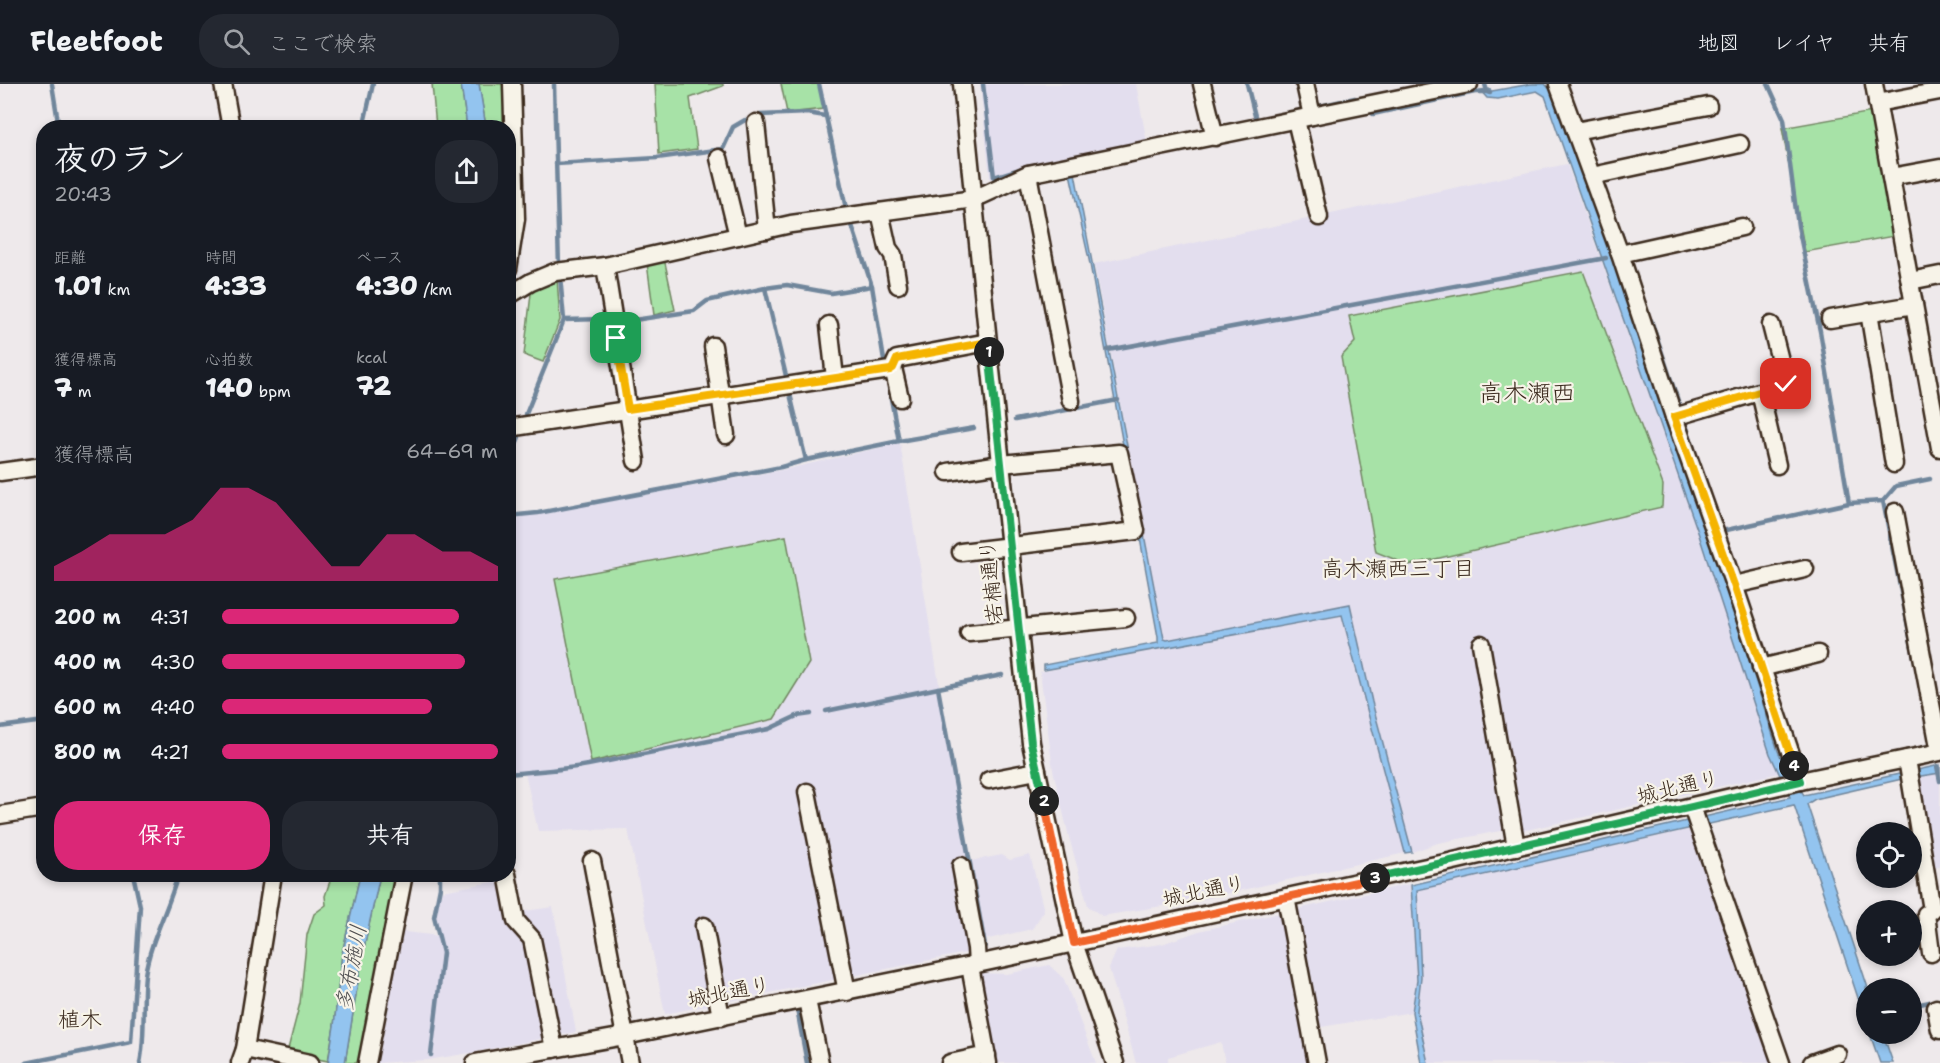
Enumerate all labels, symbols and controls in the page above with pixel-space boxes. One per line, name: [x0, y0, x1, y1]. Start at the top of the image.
search box: [199, 14, 619, 68]
text: Fleetfoot: [30, 22, 163, 60]
icon: search: [220, 25, 253, 58]
text: ここで検索: [268, 29, 378, 58]
text: 地図: [1698, 29, 1740, 57]
text: レイヤ: [1773, 29, 1835, 57]
text: 共有: [1868, 29, 1910, 57]
text: 夜のラン: [54, 136, 186, 181]
button: share: [435, 140, 498, 203]
text: 20:43: [54, 181, 112, 207]
text: 距離: [54, 247, 86, 268]
text: 時間: [205, 247, 237, 268]
text: ペース: [356, 247, 403, 268]
text: 1.01: [54, 268, 102, 303]
text: 4:33: [205, 268, 267, 303]
text: 4:30: [356, 268, 418, 303]
text: km: [102, 279, 130, 300]
text: /km: [418, 279, 452, 300]
pin: [590, 312, 641, 363]
icon: arrive: [599, 321, 632, 354]
pin: 1: [974, 337, 1004, 367]
text: 1: [985, 341, 993, 362]
text: kcal: [356, 347, 387, 368]
text: 獲得標高: [54, 349, 118, 370]
text: 心拍数: [205, 349, 253, 370]
pin: [1760, 358, 1811, 409]
icon: check: [1769, 367, 1802, 400]
text: 72: [356, 368, 391, 403]
text: 7: [54, 370, 72, 405]
text: 140: [205, 370, 253, 405]
district label: 高木瀬西: [1479, 377, 1575, 409]
text: m: [72, 381, 91, 402]
text: bpm: [253, 381, 291, 402]
text: 64–69 m: [406, 438, 498, 464]
text: 獲得標高: [54, 441, 134, 467]
street label: 若楠通り: [973, 538, 1009, 624]
district label: 高木瀬西三丁目: [1321, 554, 1475, 583]
text: 200 m: [54, 604, 121, 630]
text: 4:31: [150, 604, 189, 630]
text: 400 m: [54, 649, 121, 675]
text: 4:30: [150, 649, 195, 675]
text: 600 m: [54, 694, 121, 720]
text: 4:40: [150, 694, 195, 720]
text: 800 m: [54, 739, 121, 765]
text: 4:21: [150, 739, 189, 765]
pin: 4: [1779, 751, 1809, 781]
text: 4: [1788, 755, 1800, 776]
street label: 城北通り: [1634, 764, 1722, 810]
pin: 2: [1029, 786, 1059, 816]
text: 2: [1038, 790, 1050, 811]
button: 保存: [54, 801, 270, 870]
button: 共有: [282, 801, 498, 870]
map controls: [1856, 822, 1922, 1044]
button: locate: [1856, 822, 1922, 888]
pin: 3: [1360, 863, 1390, 893]
text: 3: [1369, 867, 1381, 888]
street label: 城北通り: [1160, 869, 1248, 913]
button: +: [1856, 900, 1922, 966]
water label: 多布施川: [329, 922, 373, 1014]
street label: 城北通り: [685, 970, 773, 1014]
button: −: [1856, 978, 1922, 1044]
district label: 植木: [58, 1005, 102, 1034]

